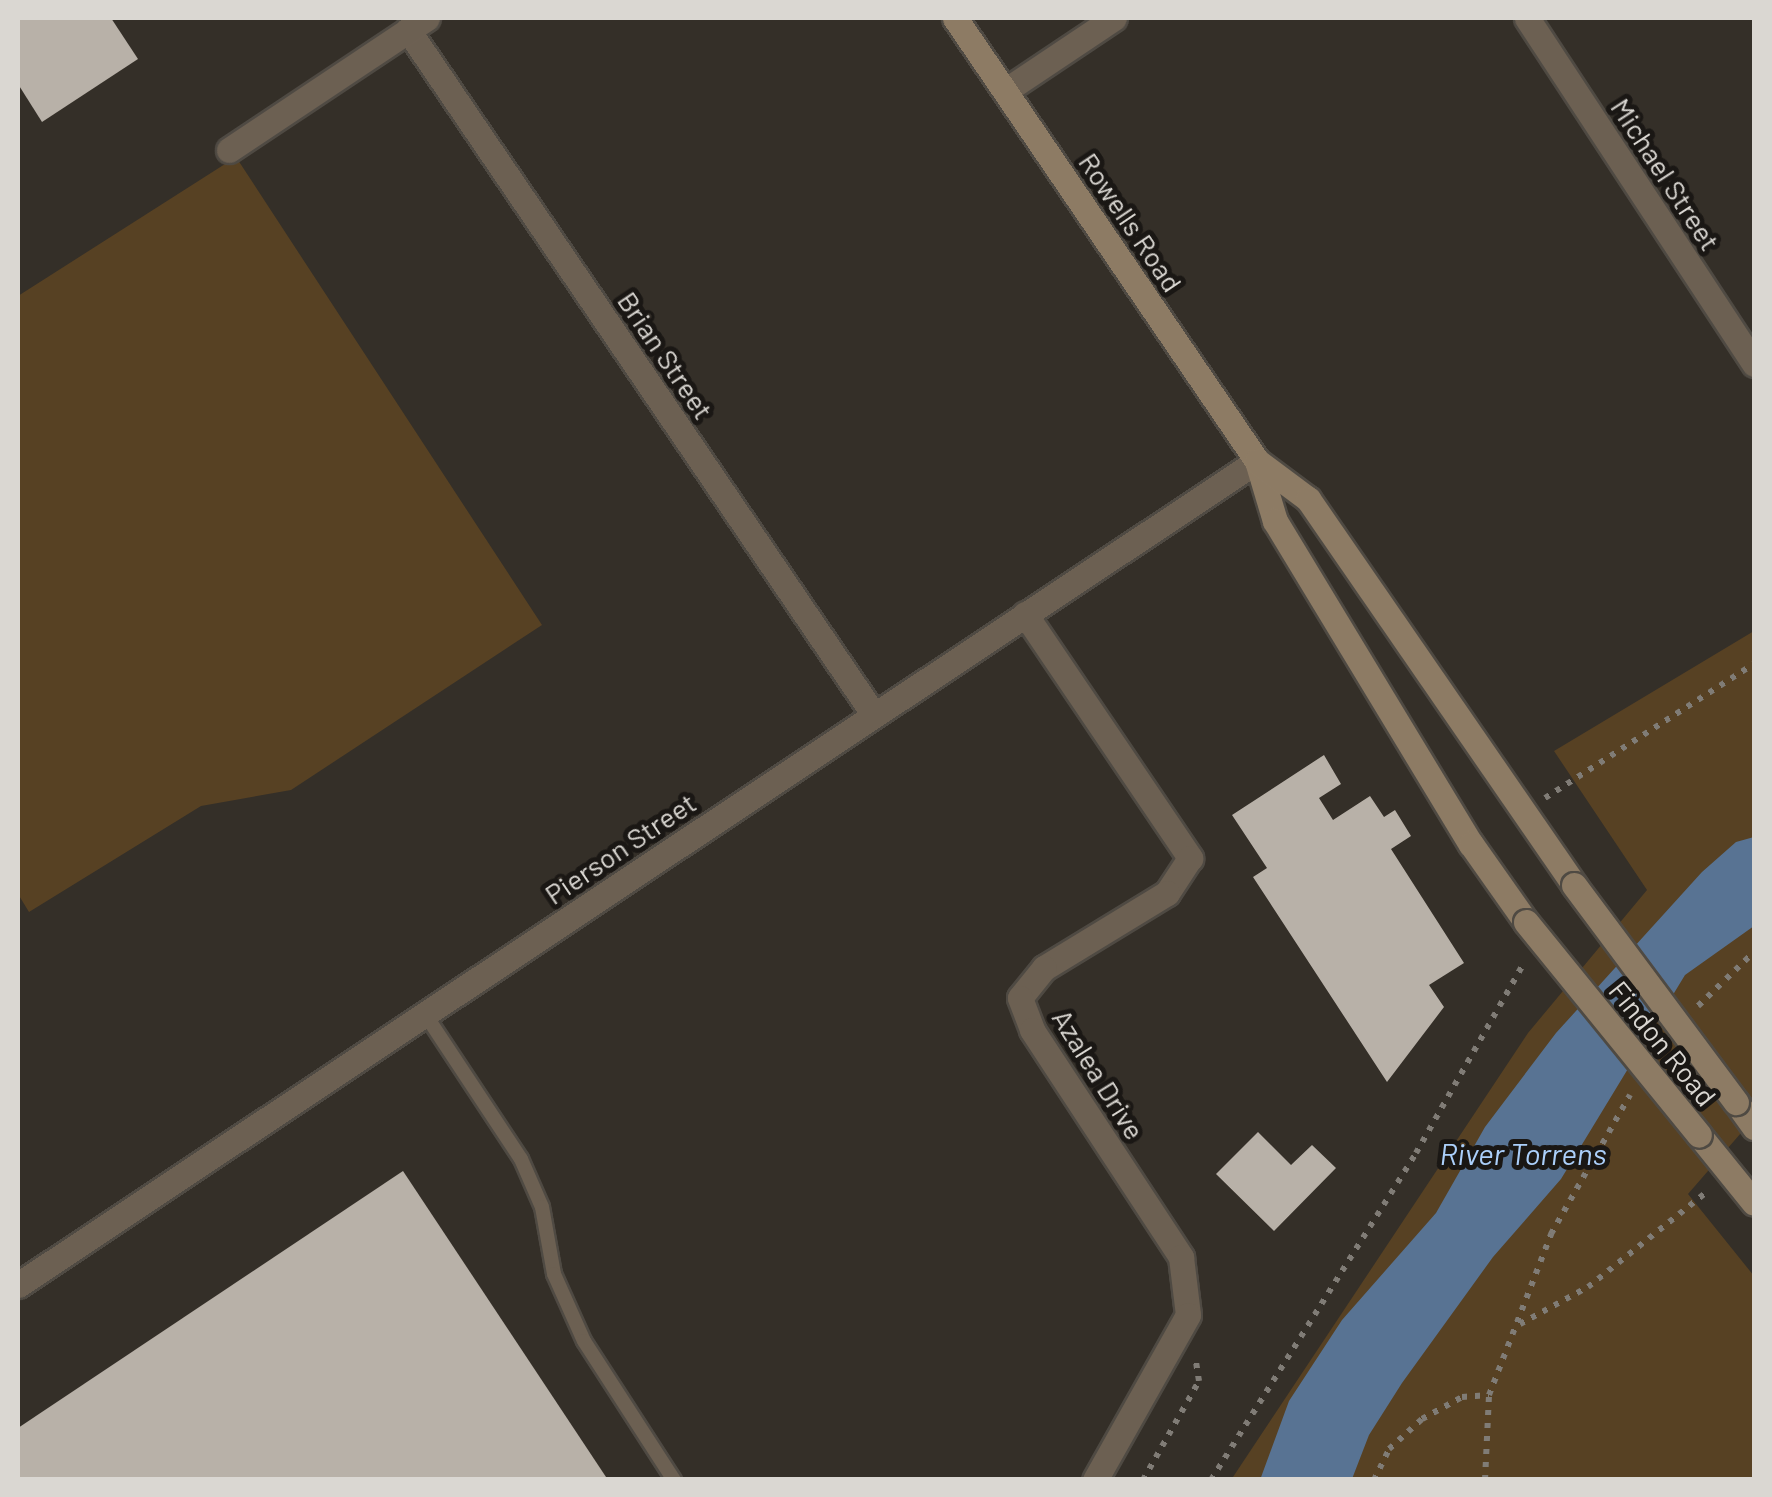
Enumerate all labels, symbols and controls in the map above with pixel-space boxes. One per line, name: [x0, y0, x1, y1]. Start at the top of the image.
street label: Michael Street: [1604, 92, 1728, 256]
street label: Rowells Road: [1072, 146, 1190, 298]
street label: Brian Street: [611, 285, 721, 425]
street label: Pierson Street: [538, 785, 702, 911]
street label: Findon Road: [1602, 974, 1724, 1112]
street label: Azalea Drive: [1046, 1003, 1152, 1145]
water label: River Torrens: [1439, 1135, 1607, 1171]

